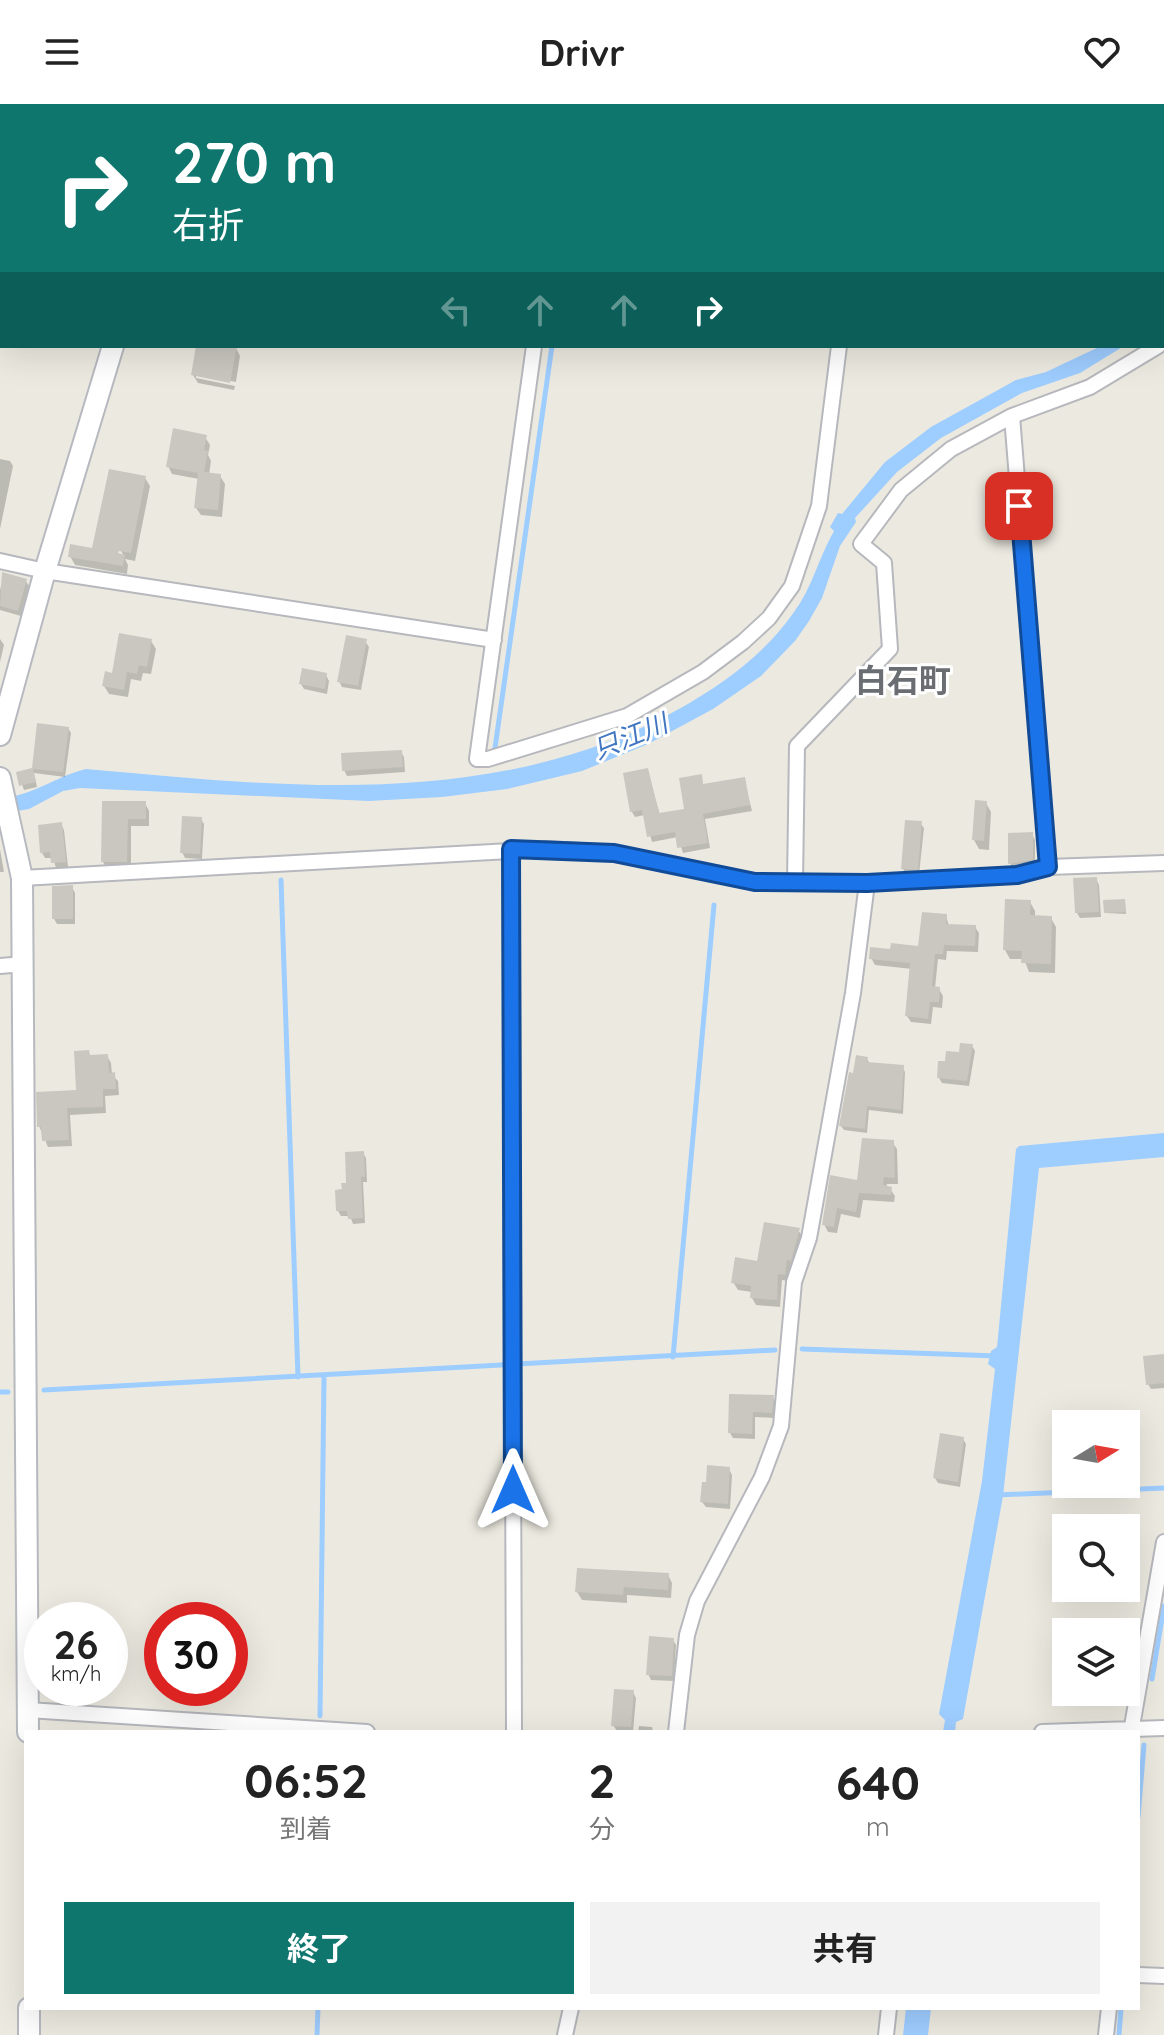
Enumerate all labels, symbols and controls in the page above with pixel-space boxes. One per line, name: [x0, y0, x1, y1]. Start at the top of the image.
icon: menu: [40, 30, 84, 74]
text: Drivr: [539, 30, 625, 75]
icon: heart: [1080, 30, 1124, 74]
text: 270 m: [172, 127, 336, 197]
icon: right: [40, 136, 144, 240]
text: 右折: [172, 202, 244, 247]
icon: left: [434, 288, 478, 332]
icon: ahead: [518, 288, 562, 332]
icon: ahead: [602, 288, 646, 332]
icon: right: [686, 288, 730, 332]
pin: [985, 472, 1053, 540]
icon: arrive: [997, 484, 1041, 528]
district label: 白石町: [855, 660, 951, 700]
water label: 只江川: [588, 705, 675, 766]
north arrow: [1052, 1410, 1140, 1498]
map controls: [1052, 1410, 1140, 1706]
position arrow: [471, 1448, 555, 1532]
button: search: [1052, 1514, 1140, 1602]
speed limit sign: 30: [144, 1602, 248, 1706]
button: layers: [1052, 1618, 1140, 1706]
text: 26: [54, 1619, 98, 1669]
text: km/h: [51, 1661, 101, 1686]
text: 06:52: [244, 1750, 368, 1810]
text: 2: [588, 1750, 616, 1810]
text: 640: [836, 1752, 920, 1812]
text: m: [866, 1810, 890, 1843]
text: 到着: [280, 1812, 332, 1845]
text: 分: [589, 1812, 615, 1845]
button: 終了: [64, 1902, 574, 1994]
button: 共有: [590, 1902, 1100, 1994]

